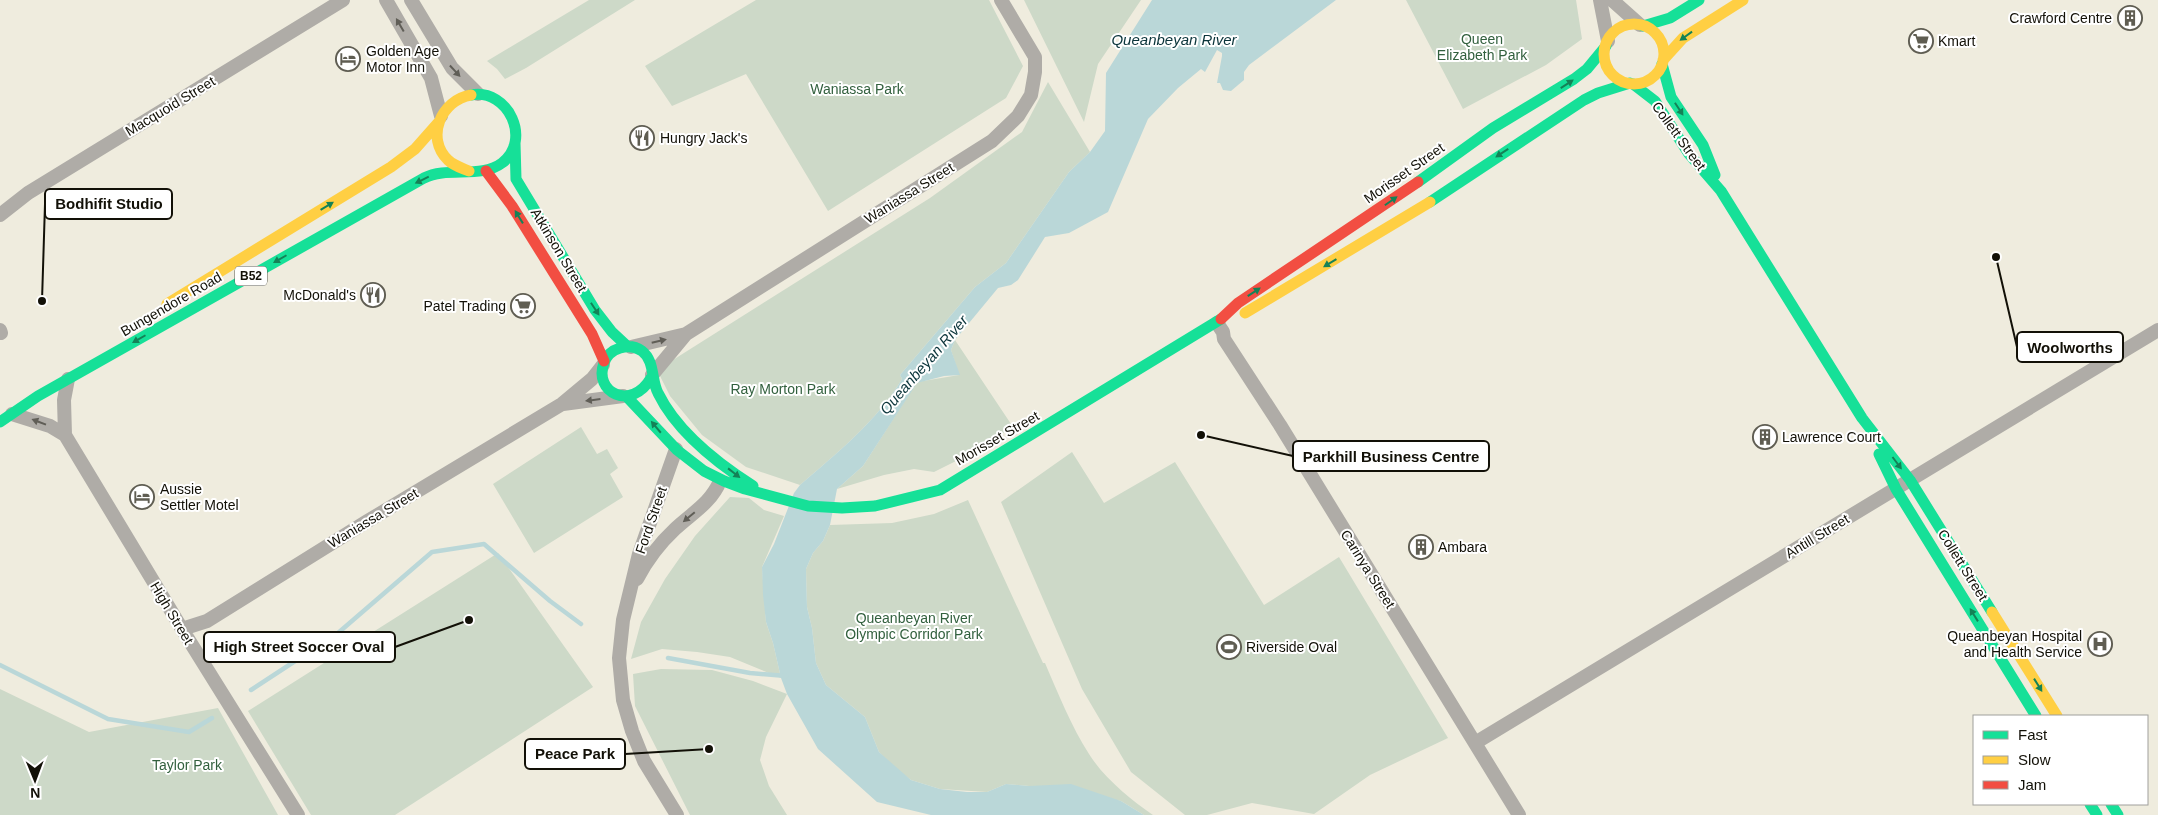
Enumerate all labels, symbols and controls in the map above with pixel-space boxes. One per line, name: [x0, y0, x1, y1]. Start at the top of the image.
building icon: Crawford Centre: [2117, 5, 2143, 31]
place label: Crawford Centre: [2009, 10, 2112, 26]
one-way arrow: [396, 18, 405, 31]
supermarket icon: Kmart: [1908, 28, 1934, 54]
water label: Queanbeyan River: [1111, 31, 1238, 48]
park label: Queen Elizabeth Park: [1437, 31, 1528, 63]
one-way arrow: [1679, 31, 1693, 41]
place label: Kmart: [1938, 33, 1975, 49]
place label: Golden Age Motor Inn: [366, 43, 439, 75]
hotel icon: Golden Age Motor Inn: [335, 46, 361, 72]
one-way arrow: [449, 64, 461, 76]
street label: Macquoid Street: [122, 73, 218, 139]
one-way arrow: [1560, 79, 1573, 89]
park label: Waniassa Park: [810, 81, 905, 97]
street label: Collett Street: [1649, 99, 1709, 174]
one-way arrow: [1675, 102, 1684, 116]
restaurant icon: Hungry Jack's: [629, 125, 655, 151]
place label: Hungry Jack's: [660, 130, 747, 146]
street label: Morisset Street: [1361, 139, 1447, 207]
one-way arrow: [1495, 148, 1509, 158]
street label: Waniassa Street: [861, 159, 957, 227]
one-way arrow: [415, 176, 429, 184]
callout: Bodhifit Studio: [45, 189, 172, 219]
text: Bodhifit Studio: [55, 195, 163, 212]
one-way arrow: [1385, 196, 1398, 206]
one-way arrow: [320, 202, 333, 211]
street label: Atkinson Street: [528, 205, 590, 295]
one-way arrow: [514, 210, 523, 223]
one-way arrow: [273, 255, 287, 263]
one-way arrow: [1323, 258, 1336, 267]
road number: B52: [235, 266, 267, 286]
street label: Bungendore Road: [118, 269, 224, 339]
restaurant icon: McDonald's: [360, 282, 386, 308]
place label: McDonald's: [283, 287, 356, 303]
one-way arrow: [1248, 287, 1261, 297]
supermarket icon: Patel Trading: [510, 293, 536, 319]
place label: Patel Trading: [424, 298, 506, 314]
one-way arrow: [590, 303, 600, 316]
water label: Queanbeyan River: [876, 311, 972, 417]
callout: Woolworths: [2017, 332, 2123, 362]
one-way arrow: [132, 335, 145, 344]
one-way arrow: [651, 337, 666, 345]
text: Woolworths: [2027, 339, 2113, 356]
park label: Ray Morton Park: [730, 381, 837, 397]
one-way arrow: [584, 396, 600, 404]
street label: Morisset Street: [952, 407, 1042, 468]
one-way arrow: [32, 418, 47, 425]
one-way arrow: [650, 421, 661, 434]
building icon: Lawrence Court: [1752, 424, 1778, 450]
place label: Lawrence Court: [1782, 429, 1881, 445]
callout: Parkhill Business Centre: [1293, 441, 1489, 471]
text: Parkhill Business Centre: [1303, 448, 1479, 465]
one-way arrow: [1892, 456, 1902, 470]
one-way arrow: [727, 467, 740, 478]
place label: Aussie Settler Motel: [160, 481, 239, 513]
hotel icon: Aussie Settler Motel: [129, 484, 155, 510]
street label: Ford Street: [632, 484, 670, 556]
street label: Waniassa Street: [325, 485, 421, 551]
street label: Antill Street: [1782, 511, 1852, 561]
one-way arrow: [682, 512, 695, 523]
street label: Collett Street: [1935, 526, 1991, 604]
street label: Carinya Street: [1338, 527, 1399, 611]
building icon: Ambara: [1408, 534, 1434, 560]
place label: Ambara: [1438, 539, 1487, 555]
street label: High Street: [147, 579, 197, 647]
one-way arrow: [1969, 609, 1978, 622]
park label: Queanbeyan River Olympic Corridor Park: [845, 610, 984, 642]
place label: Queanbeyan Hospital and Health Service: [1947, 628, 2082, 660]
hospital icon: Queanbeyan Hospital and Health Service: [2087, 631, 2113, 657]
callout: High Street Soccer Oval: [204, 632, 395, 662]
sports icon: Riverside Oval: [1216, 634, 1242, 660]
text: High Street Soccer Oval: [214, 638, 384, 655]
place label: Riverside Oval: [1246, 639, 1337, 655]
one-way arrow: [2033, 679, 2042, 692]
legend: [1973, 715, 2148, 805]
text: Fast: [2018, 726, 2048, 743]
callout: Peace Park: [525, 739, 625, 769]
text: Peace Park: [535, 745, 616, 762]
text: Slow: [2018, 751, 2051, 768]
north arrow: [10, 755, 60, 805]
park label: Taylor Park: [152, 757, 223, 773]
text: Jam: [2018, 776, 2046, 793]
text: N: [30, 785, 40, 801]

